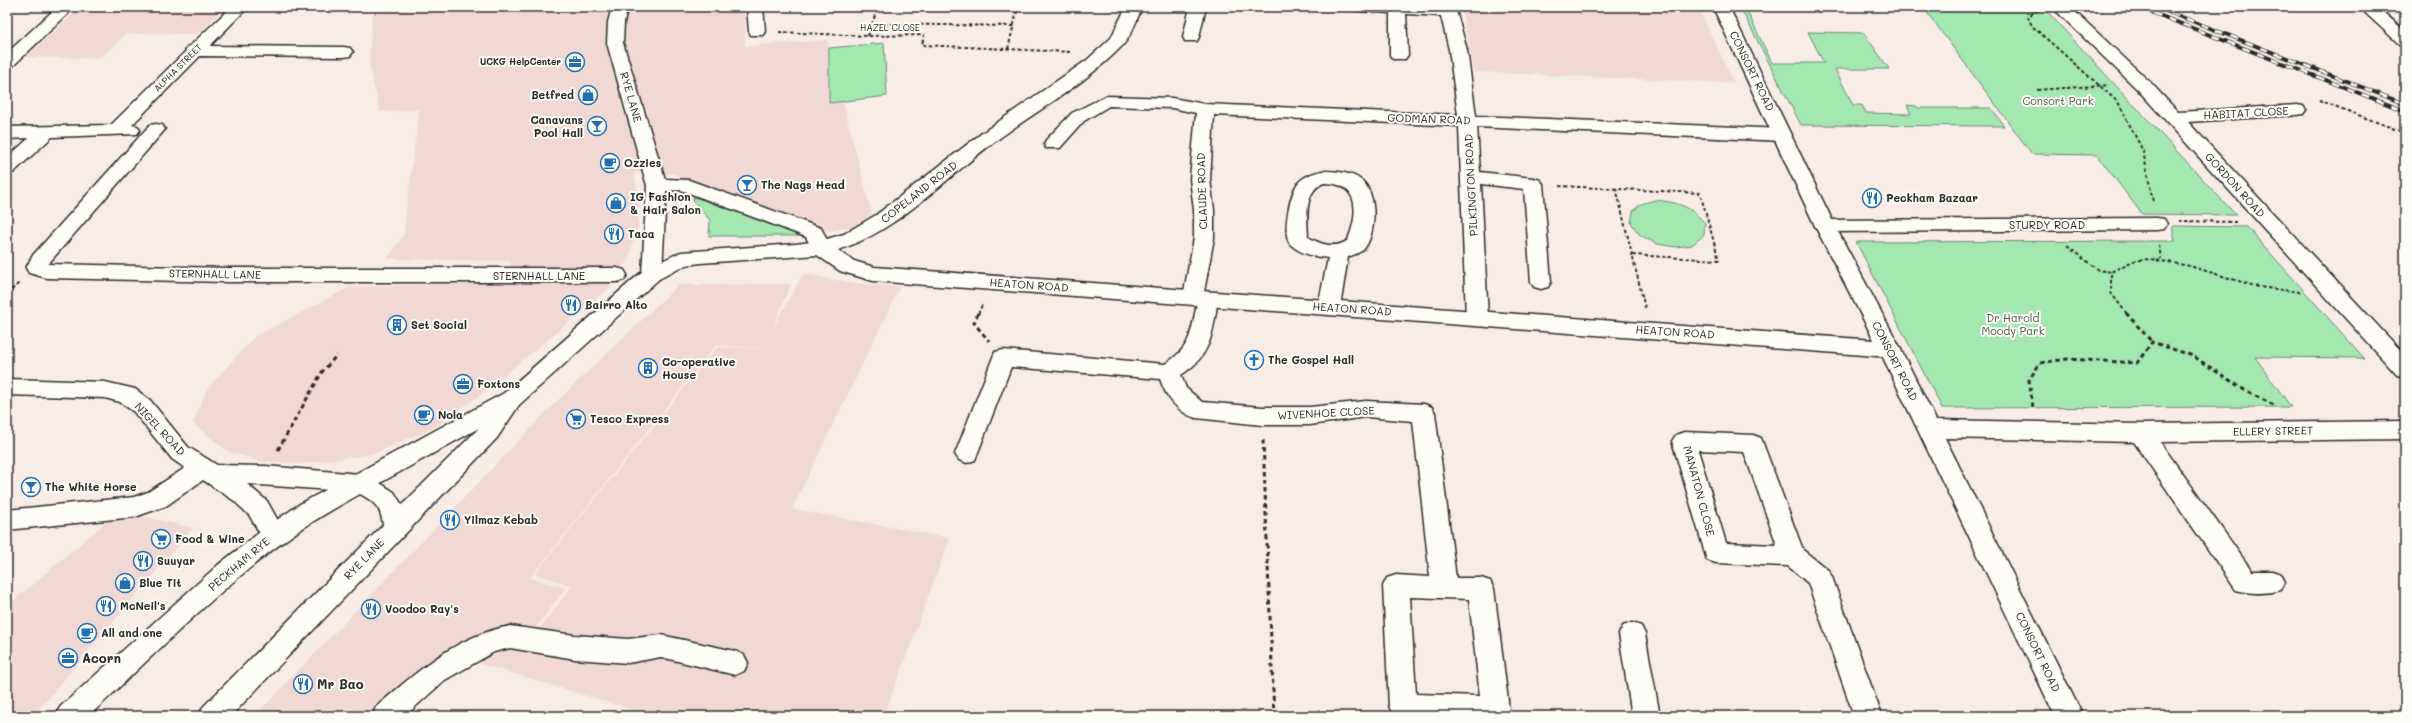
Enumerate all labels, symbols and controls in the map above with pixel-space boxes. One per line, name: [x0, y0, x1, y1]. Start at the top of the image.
street label: HAZEL CLOSE: [860, 22, 920, 33]
street label: CONSORT ROAD: [1727, 28, 1778, 113]
street label: ALPHA STREET: [151, 41, 204, 94]
office icon: UCKG HelpCenter: [564, 51, 586, 73]
place label: UCKG HelpCenter: [480, 56, 561, 67]
street label: RYE LANE: [617, 70, 646, 124]
shop icon: Betfred: [577, 84, 599, 106]
place label: Betfred: [531, 87, 574, 102]
park label: Consort Park: [2022, 93, 2094, 108]
street label: HABITAT CLOSE: [2203, 103, 2289, 122]
street label: GODMAN ROAD: [1387, 110, 1471, 127]
place label: Canavans Pool Hall: [530, 112, 583, 140]
bar icon: Canavans Pool Hall: [586, 115, 608, 137]
street label: PILKINGTON ROAD: [1460, 133, 1481, 237]
street label: GORDON ROAD: [2202, 149, 2269, 220]
cafe icon: Ozzies: [599, 152, 621, 174]
street label: CLAUDE ROAD: [1193, 152, 1210, 230]
place label: Ozzies: [624, 155, 662, 170]
street label: COPELAND ROAD: [877, 157, 960, 226]
bar icon: The Nags Head: [736, 174, 758, 196]
place label: The Nags Head: [761, 177, 845, 192]
restaurant icon: Peckham Bazaar: [1861, 187, 1883, 209]
place label: IG Fashion & Hair Salon: [630, 189, 701, 217]
place label: Peckham Bazaar: [1886, 190, 1978, 205]
shop icon: IG Fashion & Hair Salon: [605, 192, 627, 214]
street label: STURDY ROAD: [2009, 217, 2085, 232]
restaurant icon: Taca: [603, 223, 625, 245]
place label: Taca: [628, 226, 655, 241]
street label: STERNHALL LANE: [169, 265, 261, 282]
street label: STERNHALL LANE: [493, 268, 585, 283]
street label: HEATON ROAD: [989, 274, 1069, 295]
restaurant icon: Bairro Alto: [560, 294, 582, 316]
place label: Bairro Alto: [585, 297, 648, 312]
street label: HEATON ROAD: [1312, 298, 1392, 319]
park label: Dr Harold Moody Park: [1982, 310, 2045, 338]
building icon: Set Social: [386, 314, 408, 336]
place label: Set Social: [411, 317, 467, 332]
street label: CONSORT ROAD: [1869, 319, 1922, 403]
street label: HEATON ROAD: [1635, 321, 1715, 342]
church icon: The Gospel Hall: [1243, 349, 1265, 371]
place label: The Gospel Hall: [1268, 352, 1354, 367]
place label: Co-operative House: [662, 354, 736, 382]
building icon: Co-operative House: [637, 357, 659, 379]
office icon: Foxtons: [452, 373, 474, 395]
place label: Foxtons: [477, 376, 520, 391]
street label: NIGEL ROAD: [132, 399, 189, 459]
street label: WIVENHOE CLOSE: [1277, 402, 1375, 423]
cafe icon: Nola: [413, 404, 435, 426]
place label: Nola: [438, 407, 463, 422]
supermarket icon: Tesco Express: [565, 408, 587, 430]
place label: Tesco Express: [590, 411, 669, 426]
street label: ELLERY STREET: [2233, 422, 2313, 439]
street label: MANATON CLOSE: [1680, 444, 1719, 538]
bar icon: The White Horse: [20, 476, 42, 498]
place label: The White Horse: [45, 479, 137, 494]
restaurant icon: Yilmaz Kebab: [439, 509, 461, 531]
place label: Yilmaz Kebab: [464, 512, 538, 527]
supermarket icon: Food & Wine: [150, 528, 172, 550]
place label: Food & Wine: [175, 531, 245, 546]
street label: PECKHAM RYE: [205, 533, 273, 594]
street label: RYE LANE: [340, 535, 387, 583]
restaurant icon: Suuyar: [132, 550, 154, 572]
place label: Suuyar: [157, 553, 195, 568]
shop icon: Blue Tit: [114, 572, 136, 594]
place label: Blue Tit: [139, 575, 181, 590]
restaurant icon: McNeil's: [95, 595, 117, 617]
place label: McNeil's: [120, 598, 166, 613]
restaurant icon: Voodoo Ray's: [360, 598, 382, 620]
place label: Voodoo Ray's: [385, 601, 459, 616]
street label: CONSORT ROAD: [2013, 609, 2064, 694]
cafe icon: All and one: [76, 622, 98, 644]
place label: All and one: [101, 625, 163, 640]
office icon: Acorn: [57, 647, 79, 669]
place label: Acorn: [82, 649, 121, 666]
restaurant icon: Mr Bao: [292, 673, 314, 695]
place label: Mr Bao: [317, 675, 364, 692]

